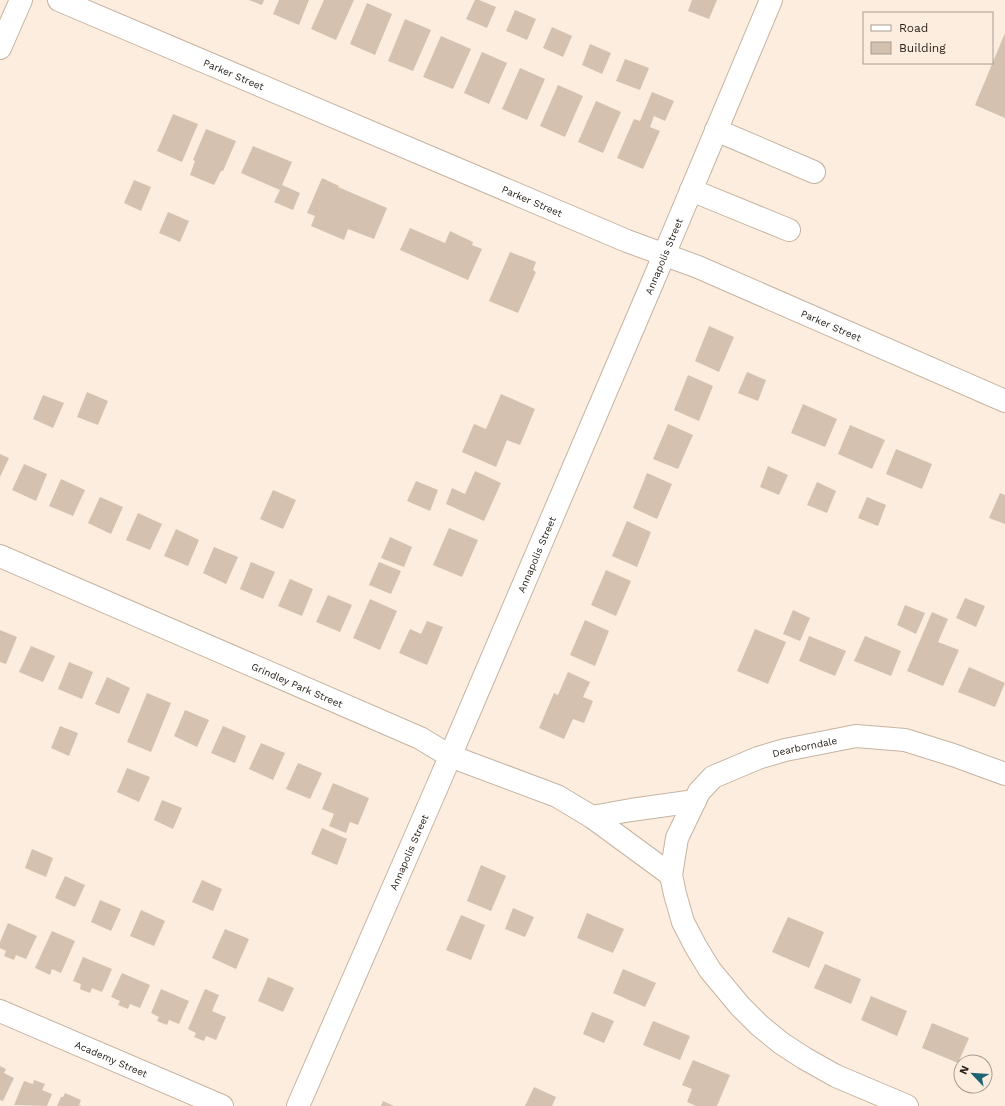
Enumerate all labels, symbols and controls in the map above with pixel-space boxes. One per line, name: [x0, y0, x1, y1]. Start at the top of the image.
legend: [863, 12, 993, 64]
text: Road: [899, 21, 928, 35]
text: Building: [899, 41, 946, 55]
street label: Parker Street: [202, 57, 266, 93]
street label: Parker Street: [500, 184, 565, 219]
street label: Annapolis Street: [643, 216, 685, 296]
street label: Parker Street: [799, 308, 864, 344]
street label: Annapolis Street: [516, 514, 558, 594]
street label: Grindley Park Street: [250, 661, 345, 710]
street label: Dearborndale: [771, 735, 838, 759]
street label: Annapolis Street: [388, 812, 431, 892]
street label: Academy Street: [73, 1039, 150, 1080]
north arrow: [953, 1054, 993, 1094]
text: N: [957, 1064, 972, 1076]

